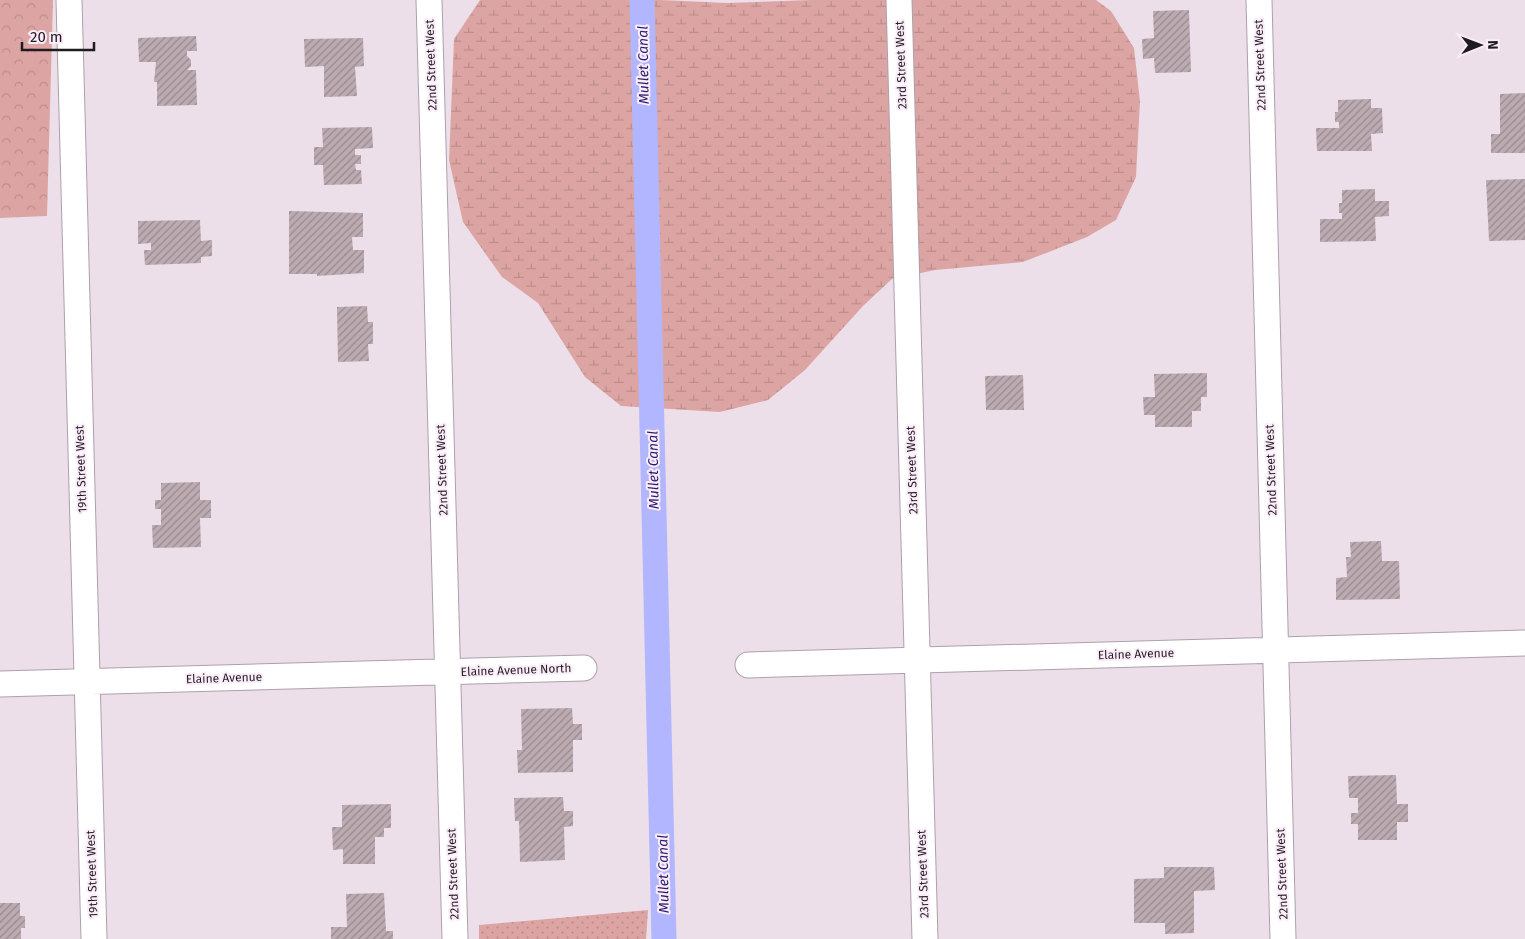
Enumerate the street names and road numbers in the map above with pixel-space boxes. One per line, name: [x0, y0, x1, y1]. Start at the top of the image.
street label: 22nd Street West: [422, 18, 440, 111]
street label: 22nd Street West: [1251, 18, 1269, 111]
street label: 23rd Street West: [892, 20, 910, 109]
street label: 22nd Street West: [433, 423, 451, 516]
street label: 22nd Street West: [1262, 423, 1280, 516]
street label: 19th Street West: [72, 424, 90, 513]
street label: 23rd Street West: [903, 425, 921, 514]
street label: Elaine Avenue: [1098, 646, 1174, 662]
street label: Elaine Avenue North: [460, 661, 572, 679]
street label: Elaine Avenue: [186, 670, 262, 686]
street label: 22nd Street West: [444, 827, 462, 920]
street label: 22nd Street West: [1273, 827, 1291, 920]
street label: 19th Street West: [83, 829, 101, 918]
street label: 23rd Street West: [914, 829, 932, 918]

